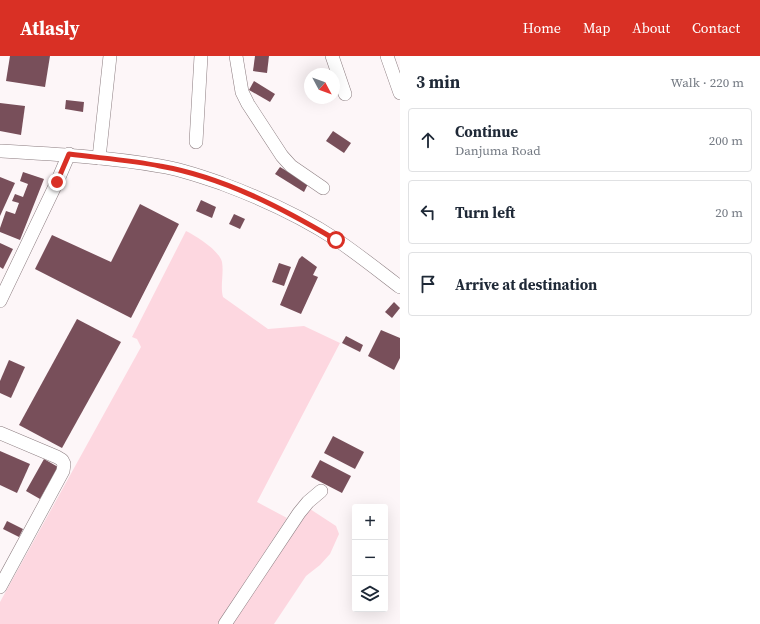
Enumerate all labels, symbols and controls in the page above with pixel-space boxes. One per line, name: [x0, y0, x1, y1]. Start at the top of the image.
text: Atlasly: [20, 15, 80, 41]
text: Home: [523, 18, 561, 38]
text: Map: [583, 18, 610, 38]
text: About: [632, 18, 670, 38]
text: Contact: [692, 18, 740, 38]
north arrow: [304, 68, 340, 104]
text: 3 min: [416, 70, 460, 94]
text: Walk · 220 m: [671, 74, 744, 91]
text: Continue: [455, 121, 518, 142]
icon: ahead: [417, 129, 439, 151]
text: 200 m: [709, 132, 743, 149]
text: Danjuma Road: [455, 142, 541, 159]
route end: [48, 173, 66, 191]
icon: left: [417, 201, 439, 223]
text: Turn left: [455, 202, 515, 223]
text: 20 m: [715, 204, 743, 221]
route start: [327, 231, 345, 249]
icon: arrive: [417, 273, 439, 295]
text: Arrive at destination: [455, 274, 597, 295]
map controls: [352, 504, 388, 612]
button: +: [352, 504, 388, 540]
button: −: [352, 540, 388, 576]
button: layers: [352, 576, 388, 612]

